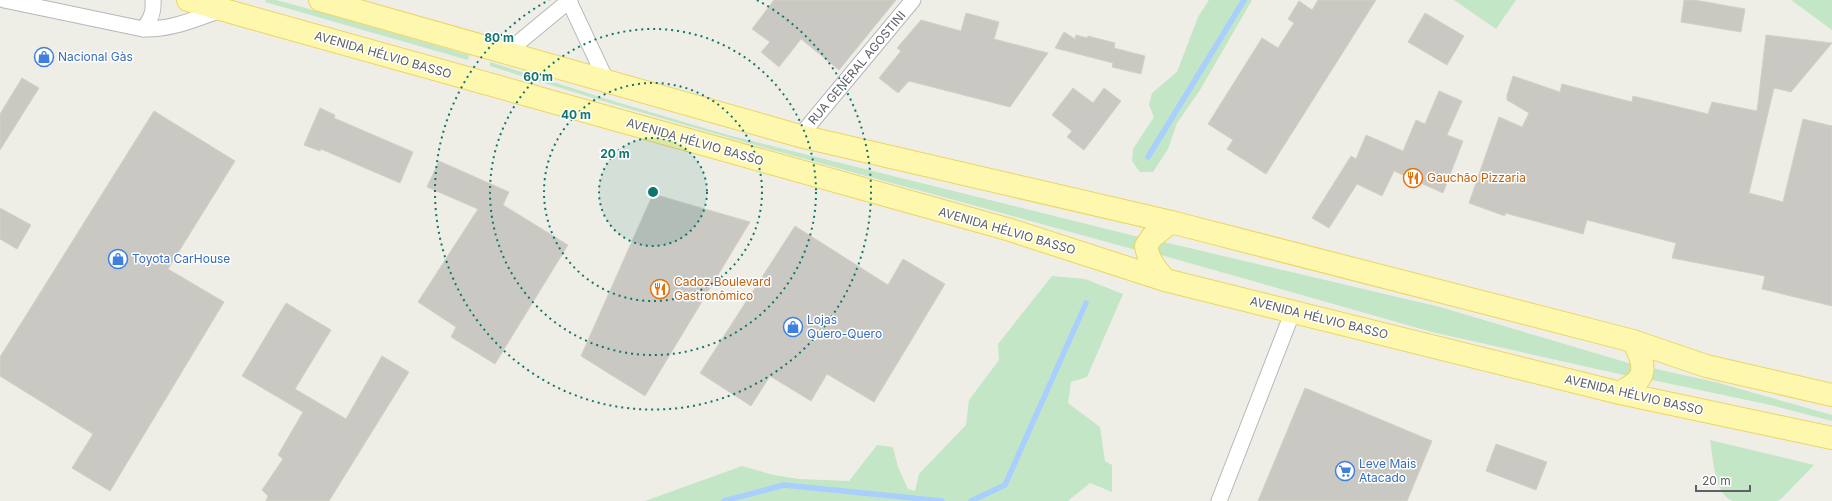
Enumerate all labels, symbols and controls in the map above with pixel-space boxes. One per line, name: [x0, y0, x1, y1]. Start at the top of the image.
street label: RUA GENERAL AGOSTINI: [805, 8, 909, 127]
street label: AVENIDA HÉLVIO BASSO: [313, 28, 453, 81]
text: 80 m: [484, 30, 514, 45]
shop icon: Nacional Gàs: [33, 46, 55, 68]
place label: Nacional Gàs: [58, 49, 133, 64]
text: 60 m: [523, 69, 553, 84]
text: 40 m: [561, 107, 591, 122]
street label: AVENIDA HÉLVIO BASSO: [625, 115, 765, 168]
text: 20 m: [600, 146, 630, 161]
restaurant icon: Gauchão Pizzaria: [1402, 167, 1424, 189]
place label: Gauchão Pizzaria: [1427, 170, 1526, 185]
centre of rings: [646, 185, 660, 199]
street label: AVENIDA HÉLVIO BASSO: [937, 204, 1077, 257]
shop icon: Toyota CarHouse: [107, 248, 129, 270]
place label: Toyota CarHouse: [132, 251, 230, 266]
place label: Cadoz Boulevard Gastronômico: [674, 274, 771, 303]
restaurant icon: Cadoz Boulevard Gastronômico: [649, 278, 671, 300]
street label: AVENIDA HÉLVIO BASSO: [1248, 293, 1390, 342]
place label: Lojas Quero-Quero: [807, 312, 882, 341]
shop icon: Lojas Quero-Quero: [782, 316, 804, 338]
street label: AVENIDA HÉLVIO BASSO: [1563, 371, 1705, 418]
place label: Leve Mais Atacado: [1359, 456, 1416, 485]
supermarket icon: Leve Mais Atacado: [1334, 460, 1356, 482]
scale bar: [1696, 467, 1750, 493]
text: 20 m: [1702, 473, 1731, 488]

